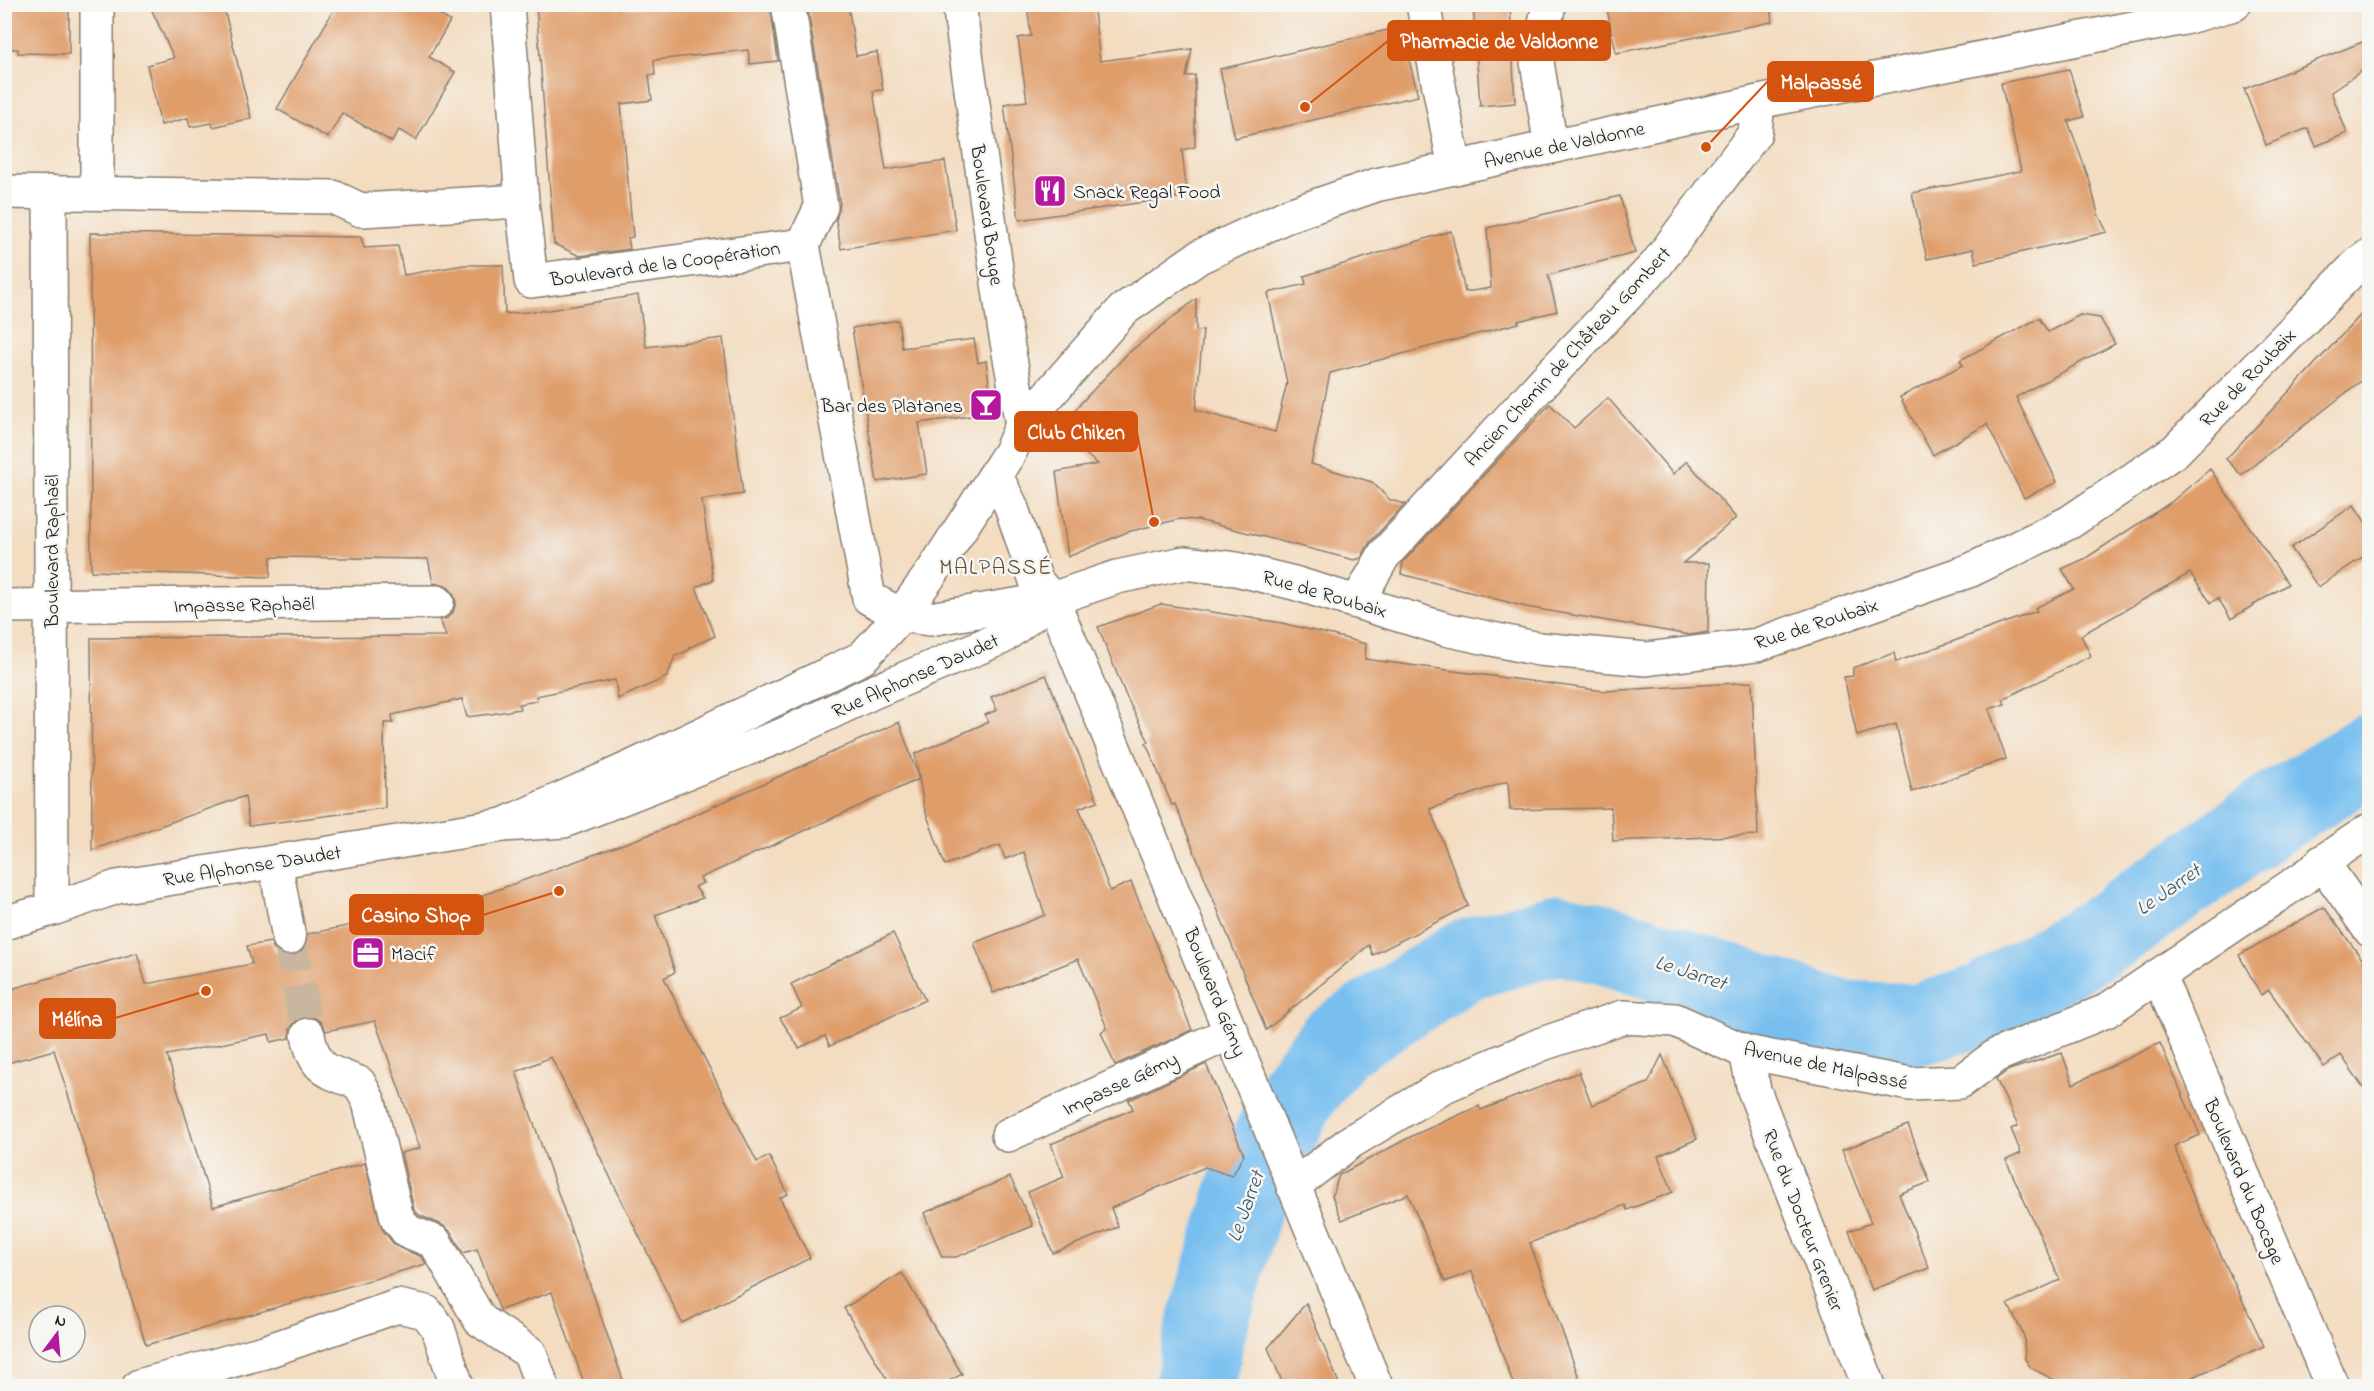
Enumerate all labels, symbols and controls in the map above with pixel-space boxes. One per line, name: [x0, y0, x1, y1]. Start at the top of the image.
callout: Pharmacie de Valdonne: [1388, 21, 1610, 60]
text: Pharmacie de Valdonne: [1400, 28, 1599, 58]
callout: Malpassé: [1768, 62, 1873, 101]
text: Malpassé: [1780, 69, 1862, 99]
street label: Avenue de Valdonne: [1481, 115, 1648, 178]
street label: Boulevard Bouge: [960, 142, 1010, 288]
restaurant icon: Snack Regal Food: [1032, 173, 1068, 209]
place label: Snack Regal Food: [1073, 179, 1221, 209]
street label: Boulevard de la Coopération: [547, 235, 782, 296]
street label: Ancien Chemin de Château Gombert: [1459, 241, 1679, 474]
street label: Rue de Roubaix: [2194, 322, 2304, 435]
bar icon: Bar des Platanes: [968, 387, 1004, 423]
place label: Bar des Platanes: [820, 393, 963, 422]
callout: Club Chiken: [1015, 412, 1137, 451]
text: Club Chiken: [1027, 419, 1125, 449]
street label: Boulevard Raphaël: [39, 474, 68, 629]
district label: MALPASSÉ: [939, 553, 1053, 585]
street label: Rue de Roubaix: [1259, 564, 1390, 627]
street label: Impasse Raphaël: [173, 591, 315, 622]
street label: Rue de Roubaix: [1751, 592, 1882, 659]
street label: Rue Alphonse Daudet: [828, 627, 1004, 727]
street label: Rue Alphonse Daudet: [161, 839, 344, 896]
water label: Le Jarret: [2130, 856, 2209, 924]
callout: Casino Shop: [350, 895, 483, 934]
text: Casino Shop: [361, 902, 471, 932]
street label: Boulevard Gémy: [1174, 923, 1253, 1062]
office icon: Macif: [350, 935, 386, 971]
place label: Macif: [391, 941, 436, 970]
water label: Le Jarret: [1651, 948, 1732, 1000]
callout: Mélína: [40, 999, 115, 1038]
text: Mélína: [51, 1006, 103, 1036]
street label: Avenue de Malpassé: [1741, 1036, 1910, 1099]
street label: Impasse Gémy: [1059, 1046, 1184, 1125]
street label: Boulevard du Bocage: [2193, 1094, 2291, 1270]
street label: Rue du Docteur Grenier: [1754, 1126, 1850, 1317]
water label: Le Jarret: [1220, 1165, 1274, 1246]
north arrow: [27, 1304, 87, 1364]
text: N: [52, 1308, 69, 1335]

